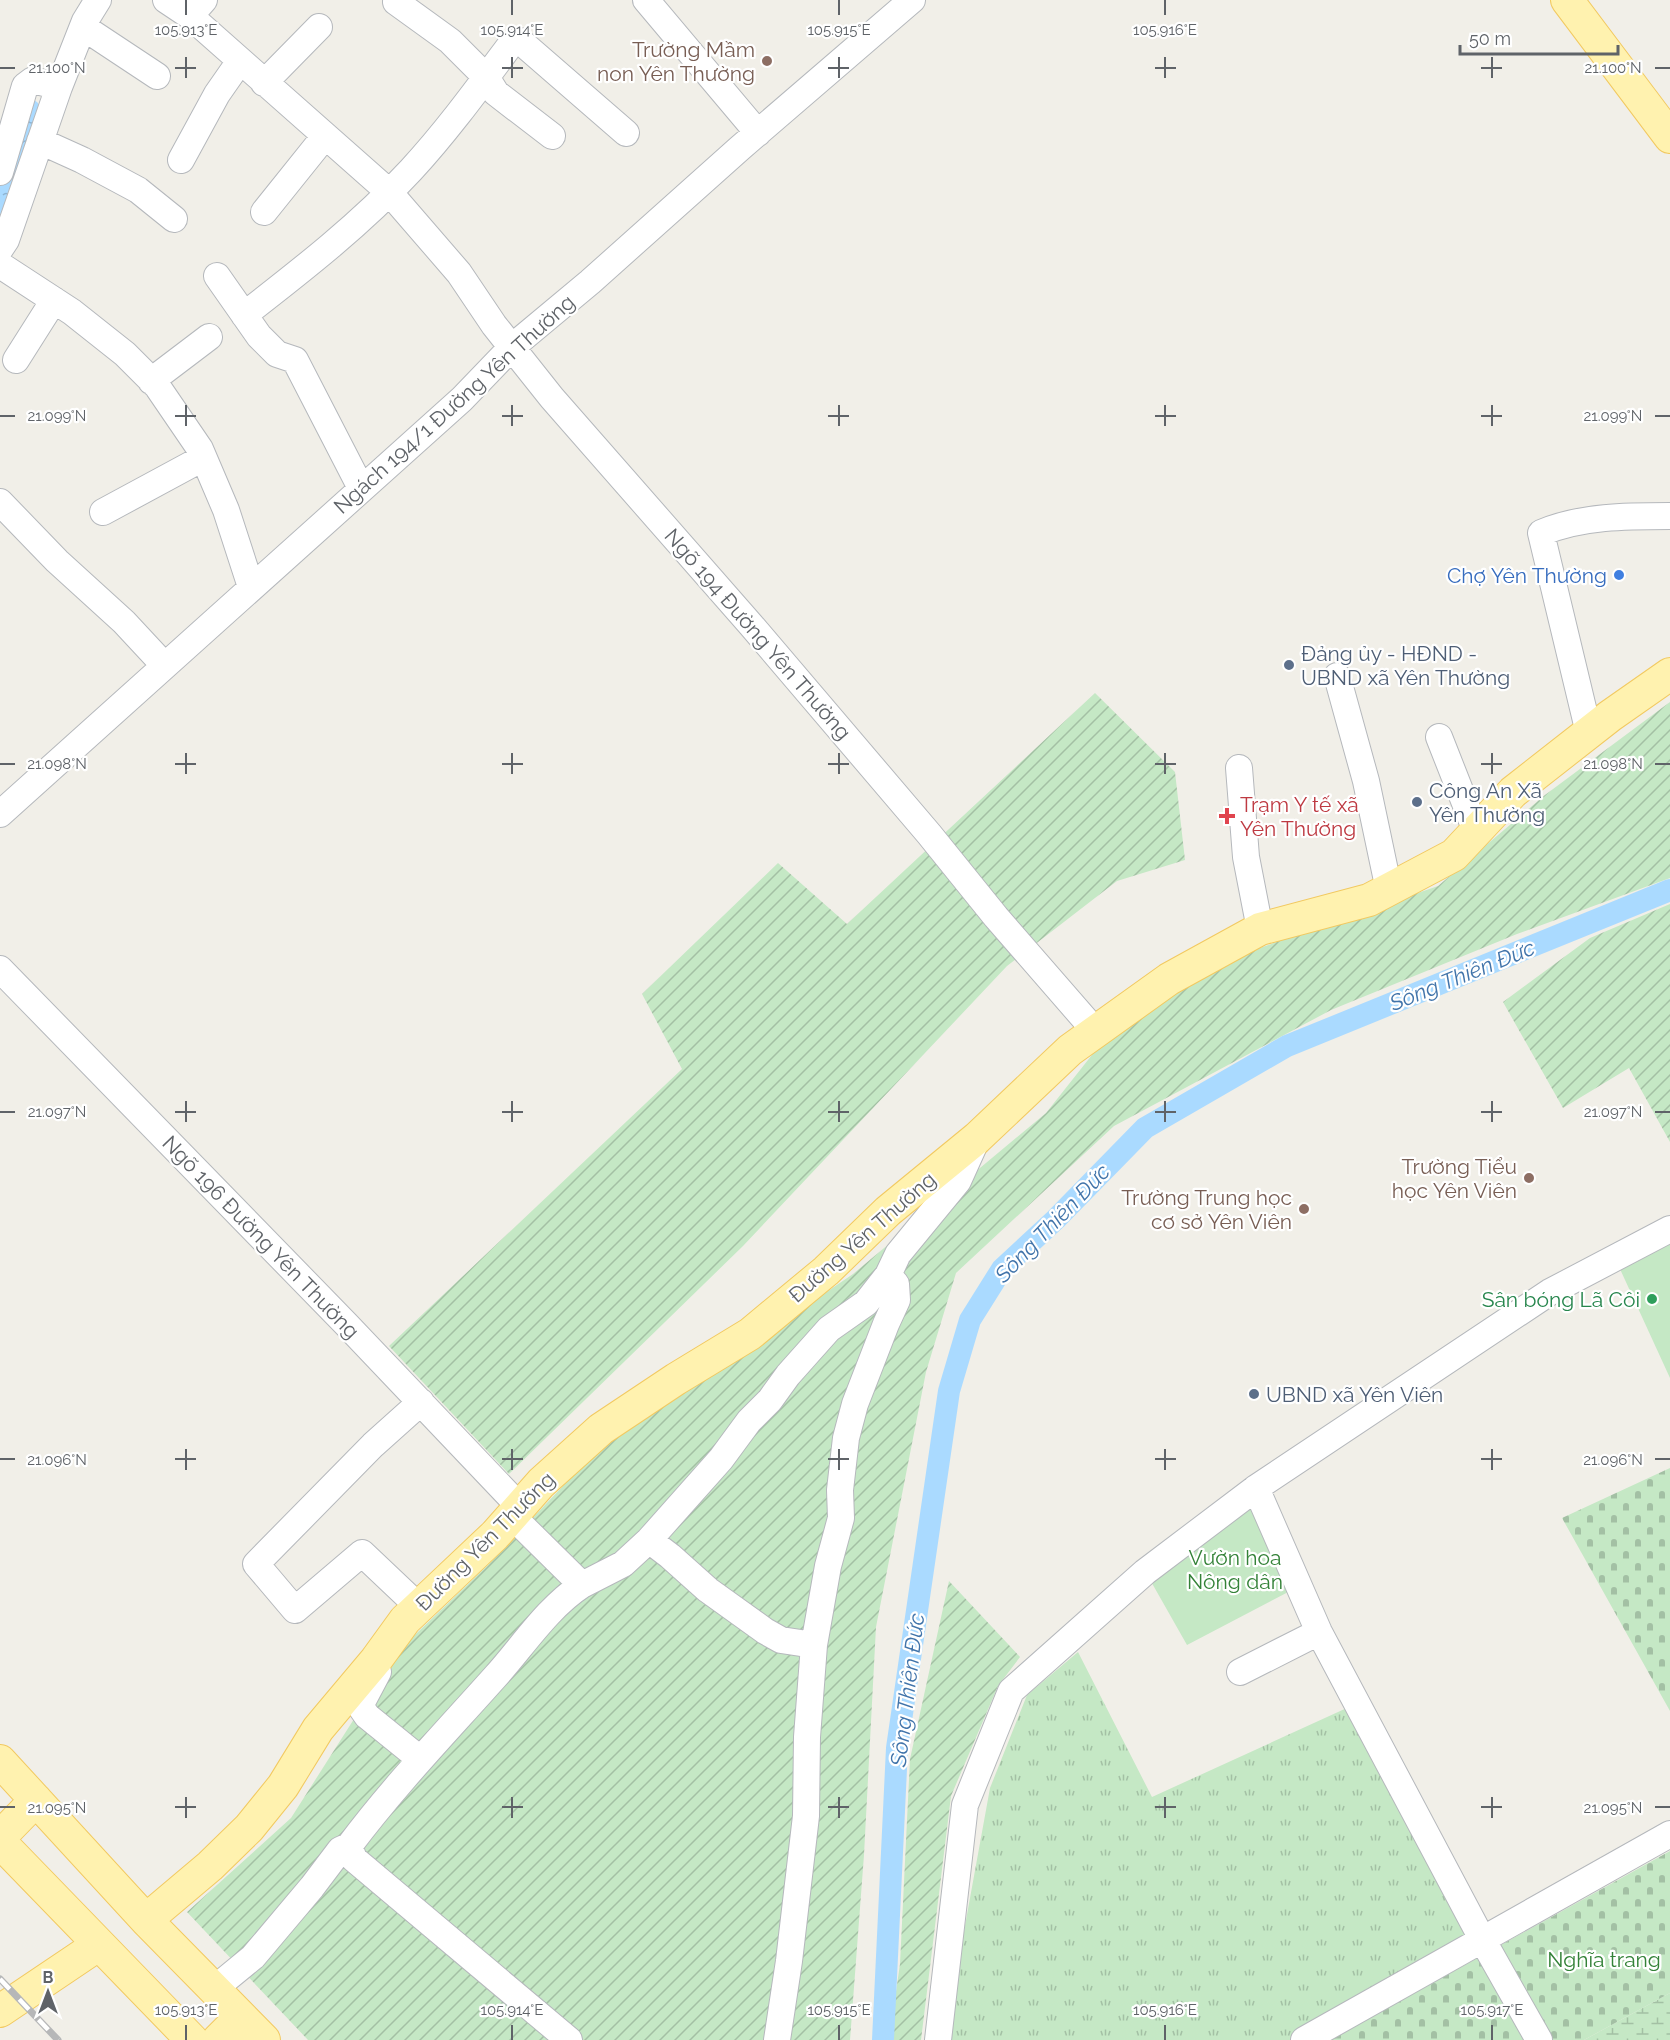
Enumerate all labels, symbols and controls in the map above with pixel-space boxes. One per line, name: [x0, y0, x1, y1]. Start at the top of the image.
scale bar: [1460, 18, 1618, 56]
text: 105.913°E: [155, 21, 217, 39]
text: 105.914°E: [481, 21, 543, 39]
text: 105.915°E: [807, 21, 871, 39]
text: 105.916°E: [1133, 21, 1197, 39]
text: 50 m: [1469, 28, 1511, 49]
place label: Trường Mầm non Yên Thường: [597, 37, 755, 86]
marker: Trường Mầm non Yên Thường: [760, 54, 774, 68]
text: 21.100°N: [28, 59, 86, 77]
text: 21.100°N: [1584, 59, 1642, 77]
street label: Ngách 194/1 Đường Yên Thường: [329, 289, 579, 519]
text: 21.099°N: [28, 407, 86, 425]
text: 21.099°N: [1584, 407, 1642, 425]
street label: Ngõ 194 Đường Yên Thường: [660, 523, 856, 745]
place label: Chợ Yên Thường: [1447, 563, 1607, 588]
marker: Chợ Yên Thường: [1612, 568, 1626, 582]
place label: Đảng ủy - HĐND - UBND xã Yên Thường: [1301, 641, 1510, 690]
marker: Đảng ủy - HĐND - UBND xã Yên Thường: [1282, 658, 1296, 672]
text: 21.098°N: [27, 755, 87, 773]
text: 21.098°N: [1583, 755, 1643, 773]
place label: Công An Xã Yên Thường: [1429, 778, 1545, 827]
place label: Trạm Y tế xã Yên Thường: [1240, 792, 1359, 841]
marker: Công An Xã Yên Thường: [1410, 795, 1424, 809]
marker: Trạm Y tế xã Yên Thường: [1218, 807, 1236, 825]
water label: Sông Thiên Đức: [1385, 934, 1539, 1016]
text: 21.097°N: [28, 1103, 86, 1121]
text: 21.097°N: [1584, 1103, 1642, 1121]
street label: Ngõ 196 Đường Yên Thường: [157, 1130, 365, 1344]
place label: Trường Tiểu học Yên Viên: [1392, 1154, 1517, 1203]
water label: Sông Thiên Đức: [988, 1158, 1115, 1288]
street label: Đường Yên Thường: [784, 1166, 940, 1308]
marker: Trường Tiểu học Yên Viên: [1522, 1171, 1536, 1185]
place label: Trường Trung học cơ sở Yên Viên: [1121, 1185, 1292, 1234]
marker: Trường Trung học cơ sở Yên Viên: [1297, 1202, 1311, 1216]
place label: Sân bóng Lã Côi: [1482, 1287, 1640, 1312]
marker: Sân bóng Lã Côi: [1645, 1292, 1659, 1306]
place label: UBND xã Yên Viên: [1266, 1382, 1443, 1407]
marker: UBND xã Yên Viên: [1247, 1387, 1261, 1401]
text: 21.096°N: [27, 1451, 87, 1469]
text: 21.096°N: [1583, 1451, 1643, 1469]
street label: Đường Yên Thường: [410, 1466, 560, 1616]
park label: Vườn hoa Nông dân: [1187, 1545, 1283, 1594]
water label: Sông Thiên Đức: [885, 1611, 929, 1769]
text: 21.095°N: [28, 1799, 86, 1817]
text: 21.095°N: [1584, 1799, 1642, 1817]
park label: Nghĩa trang: [1547, 1947, 1661, 1972]
north arrow: [18, 1962, 78, 2022]
text: B: [43, 1968, 54, 1987]
text: 105.913°E: [155, 2001, 217, 2019]
text: 105.914°E: [481, 2001, 543, 2019]
text: 105.915°E: [807, 2001, 871, 2019]
text: 105.916°E: [1133, 2001, 1197, 2019]
text: 105.917°E: [1461, 2001, 1523, 2019]

